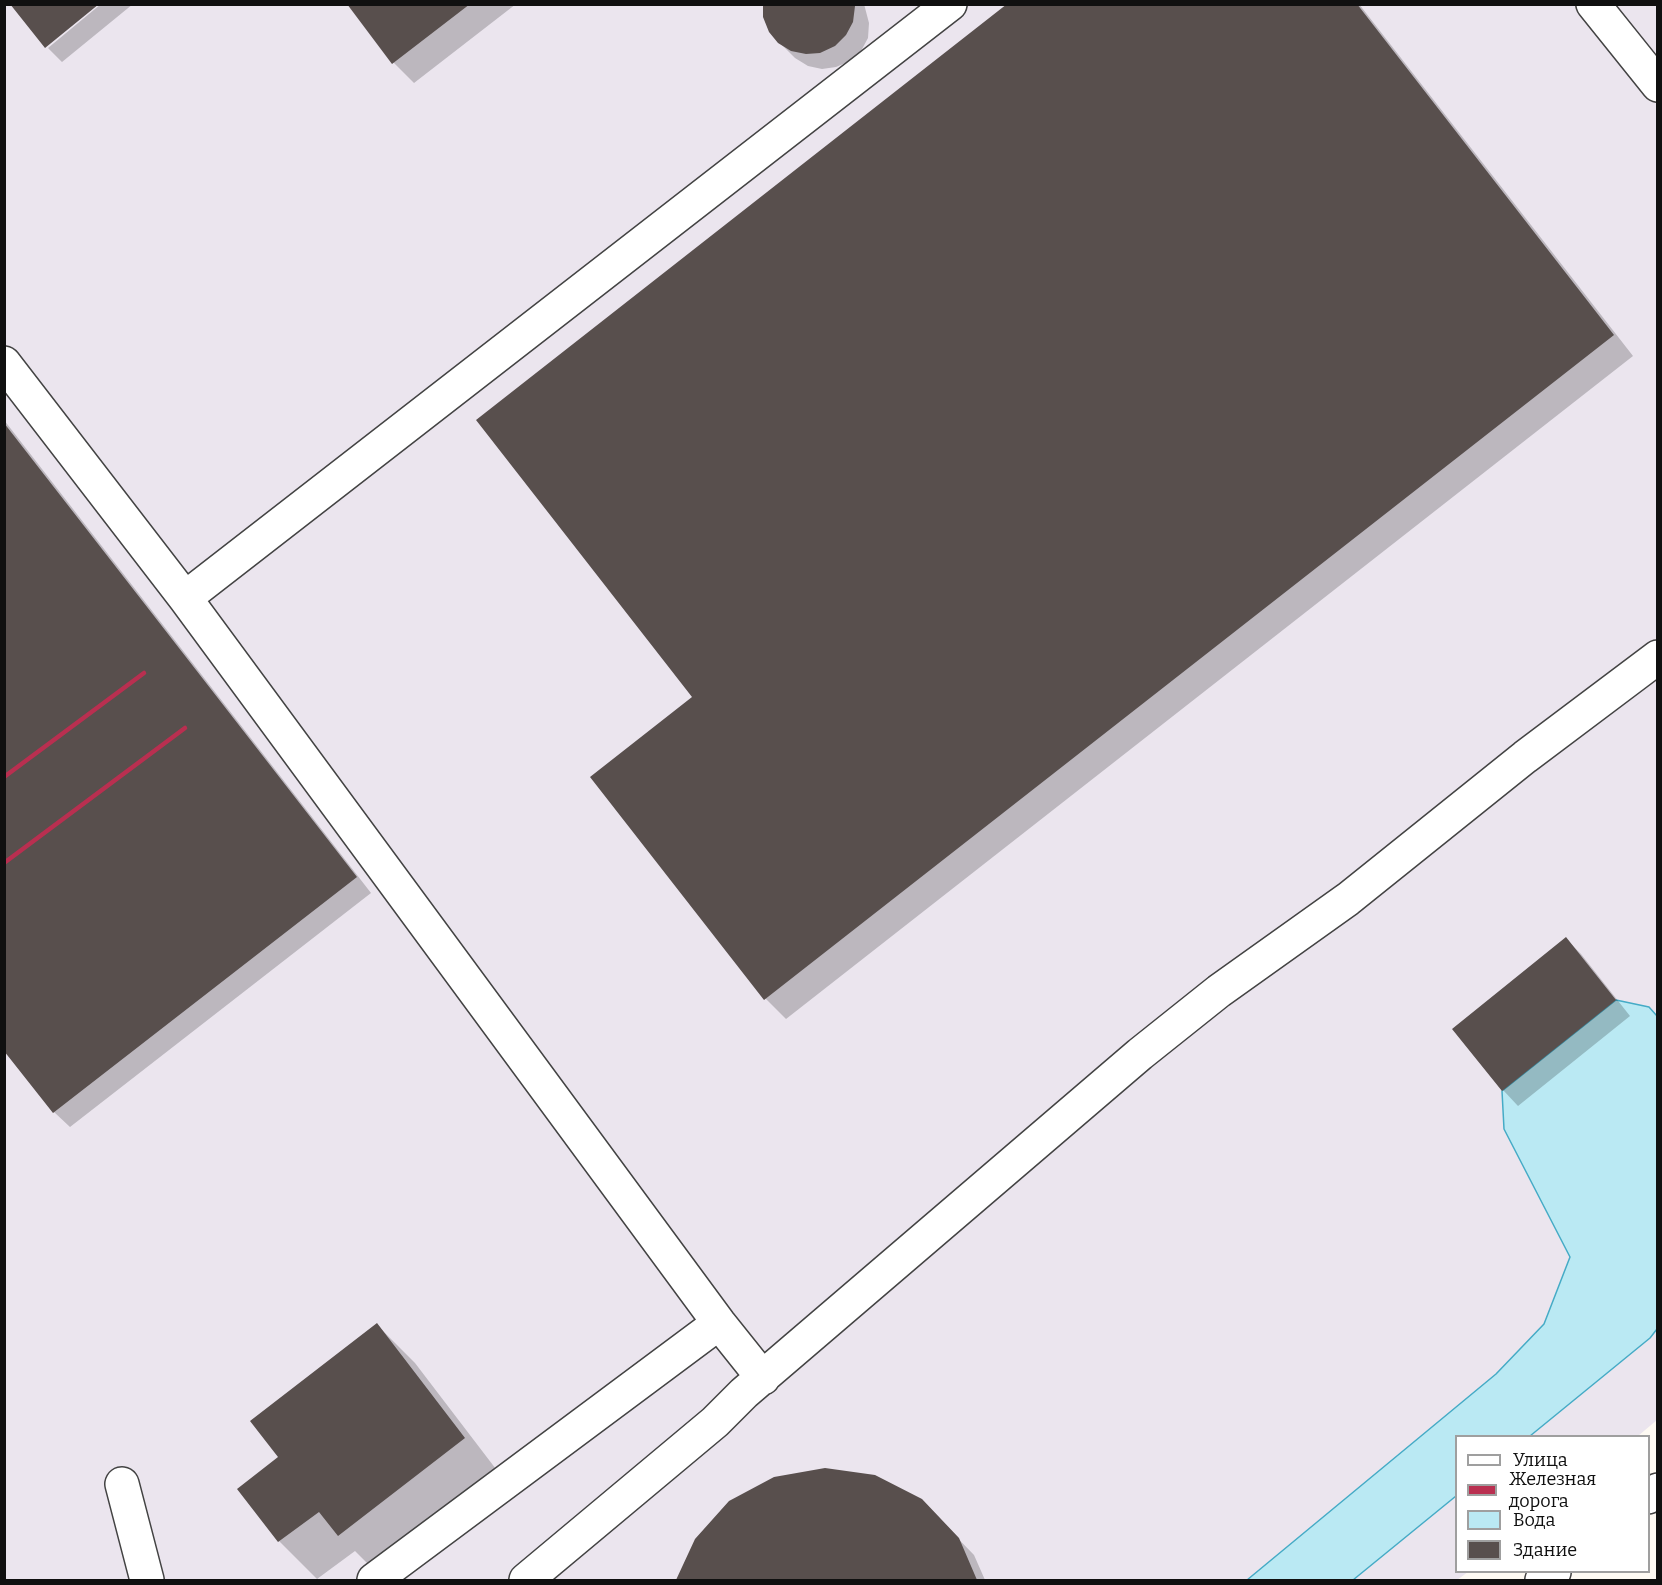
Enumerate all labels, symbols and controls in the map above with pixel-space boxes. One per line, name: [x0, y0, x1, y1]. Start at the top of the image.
legend: [1455, 1435, 1650, 1573]
text: Улица: [1513, 1449, 1568, 1471]
text: Железная дорога: [1509, 1468, 1596, 1512]
text: Вода: [1513, 1509, 1555, 1531]
text: Здание: [1513, 1539, 1577, 1561]

